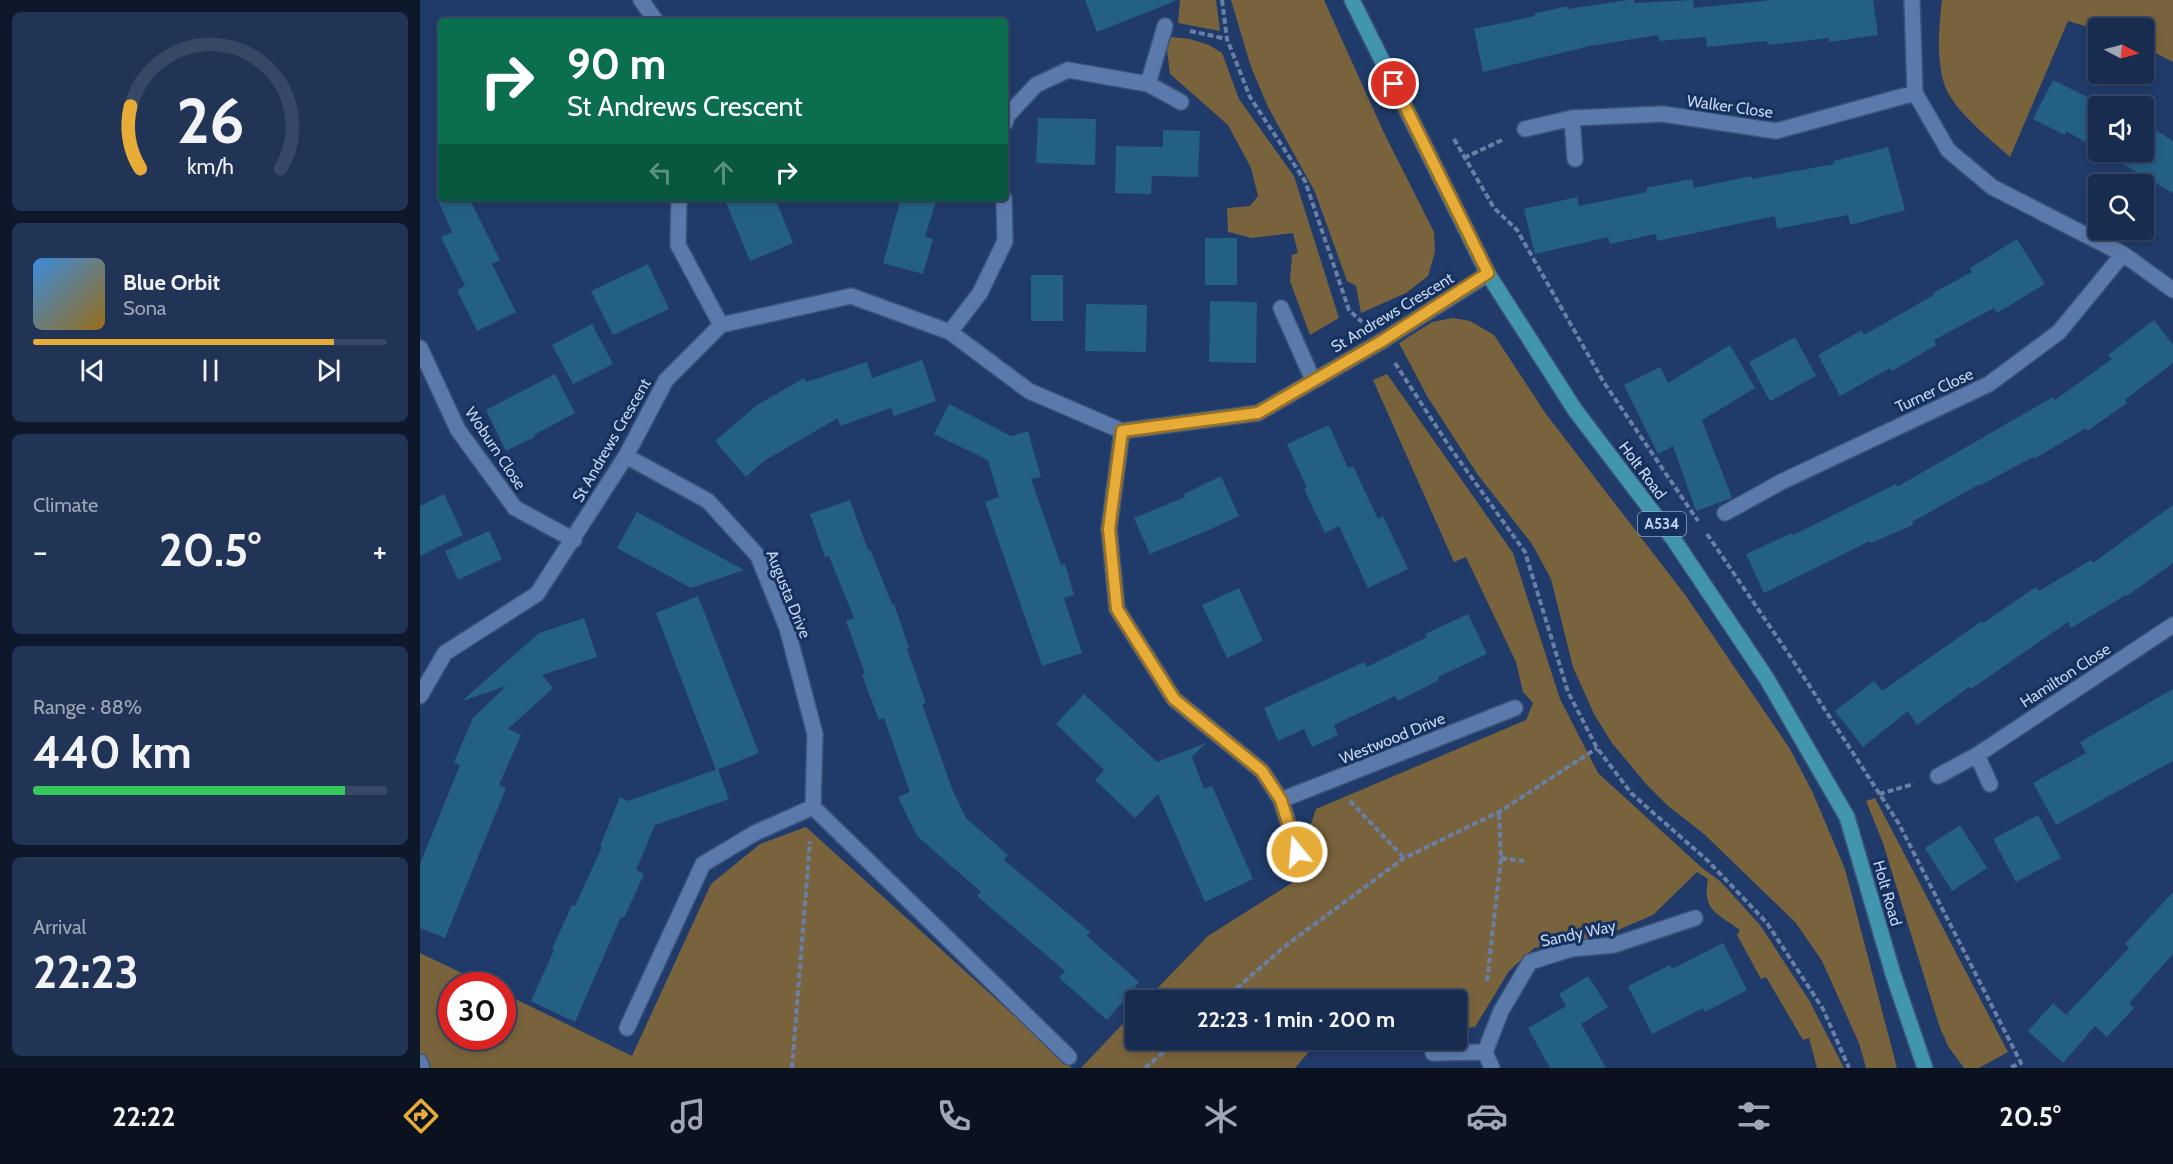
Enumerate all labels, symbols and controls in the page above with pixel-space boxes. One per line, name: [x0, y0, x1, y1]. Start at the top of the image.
north arrow: [2088, 18, 2154, 84]
map controls: [2088, 18, 2154, 240]
text: 90 m: [567, 38, 666, 90]
icon: right: [468, 42, 546, 120]
pin: [1368, 58, 1419, 109]
icon: arrive: [1377, 67, 1410, 100]
text: 26: [176, 83, 244, 159]
text: St Andrews Crescent: [567, 90, 803, 123]
street label: Walker Close: [1686, 91, 1774, 122]
button: sound: [2088, 96, 2154, 162]
text: km/h: [187, 153, 233, 179]
icon: left: [644, 156, 677, 189]
icon: ahead: [707, 156, 740, 189]
icon: right: [770, 156, 803, 189]
button: search: [2088, 174, 2154, 240]
street label: St Andrews Crescent: [1328, 268, 1457, 357]
text: Blue Orbit: [123, 269, 220, 296]
text: Sona: [123, 296, 166, 320]
icon: previous: [76, 354, 109, 387]
icon: pause: [194, 354, 227, 387]
icon: next: [312, 354, 345, 387]
street label: Turner Close: [1892, 364, 1976, 417]
street label: St Andrews Crescent: [568, 375, 655, 505]
street label: Woburn Close: [461, 403, 530, 493]
street label: Holt Road: [1615, 438, 1670, 503]
text: Climate: [33, 493, 98, 517]
road number: A534: [1638, 512, 1686, 536]
text: 20.5°: [159, 523, 261, 577]
text: −: [33, 531, 48, 571]
text: +: [372, 531, 387, 571]
street label: Augusta Drive: [762, 547, 815, 641]
street label: Hamilton Close: [2017, 639, 2114, 712]
text: Range · 88%: [33, 695, 142, 719]
street label: Westwood Drive: [1337, 709, 1448, 768]
text: 440 km: [33, 725, 192, 779]
position arrow: [1265, 820, 1329, 884]
street label: Holt Road: [1869, 858, 1906, 928]
text: Arrival: [33, 915, 86, 939]
street label: Sandy Way: [1539, 916, 1617, 951]
text: 22:23: [33, 945, 139, 999]
speed limit sign: 30: [438, 972, 516, 1050]
text: 22:23 · 1 min · 200 m: [1197, 1006, 1395, 1033]
icon: directions: [400, 1095, 442, 1137]
icon: music: [667, 1095, 709, 1137]
icon: phone: [933, 1095, 975, 1137]
icon: climate: [1200, 1095, 1242, 1137]
icon: car: [1466, 1095, 1508, 1137]
icon: filters: [1733, 1095, 1775, 1137]
text: 22:22: [112, 1100, 175, 1133]
text: 20.5°: [1999, 1100, 2061, 1133]

